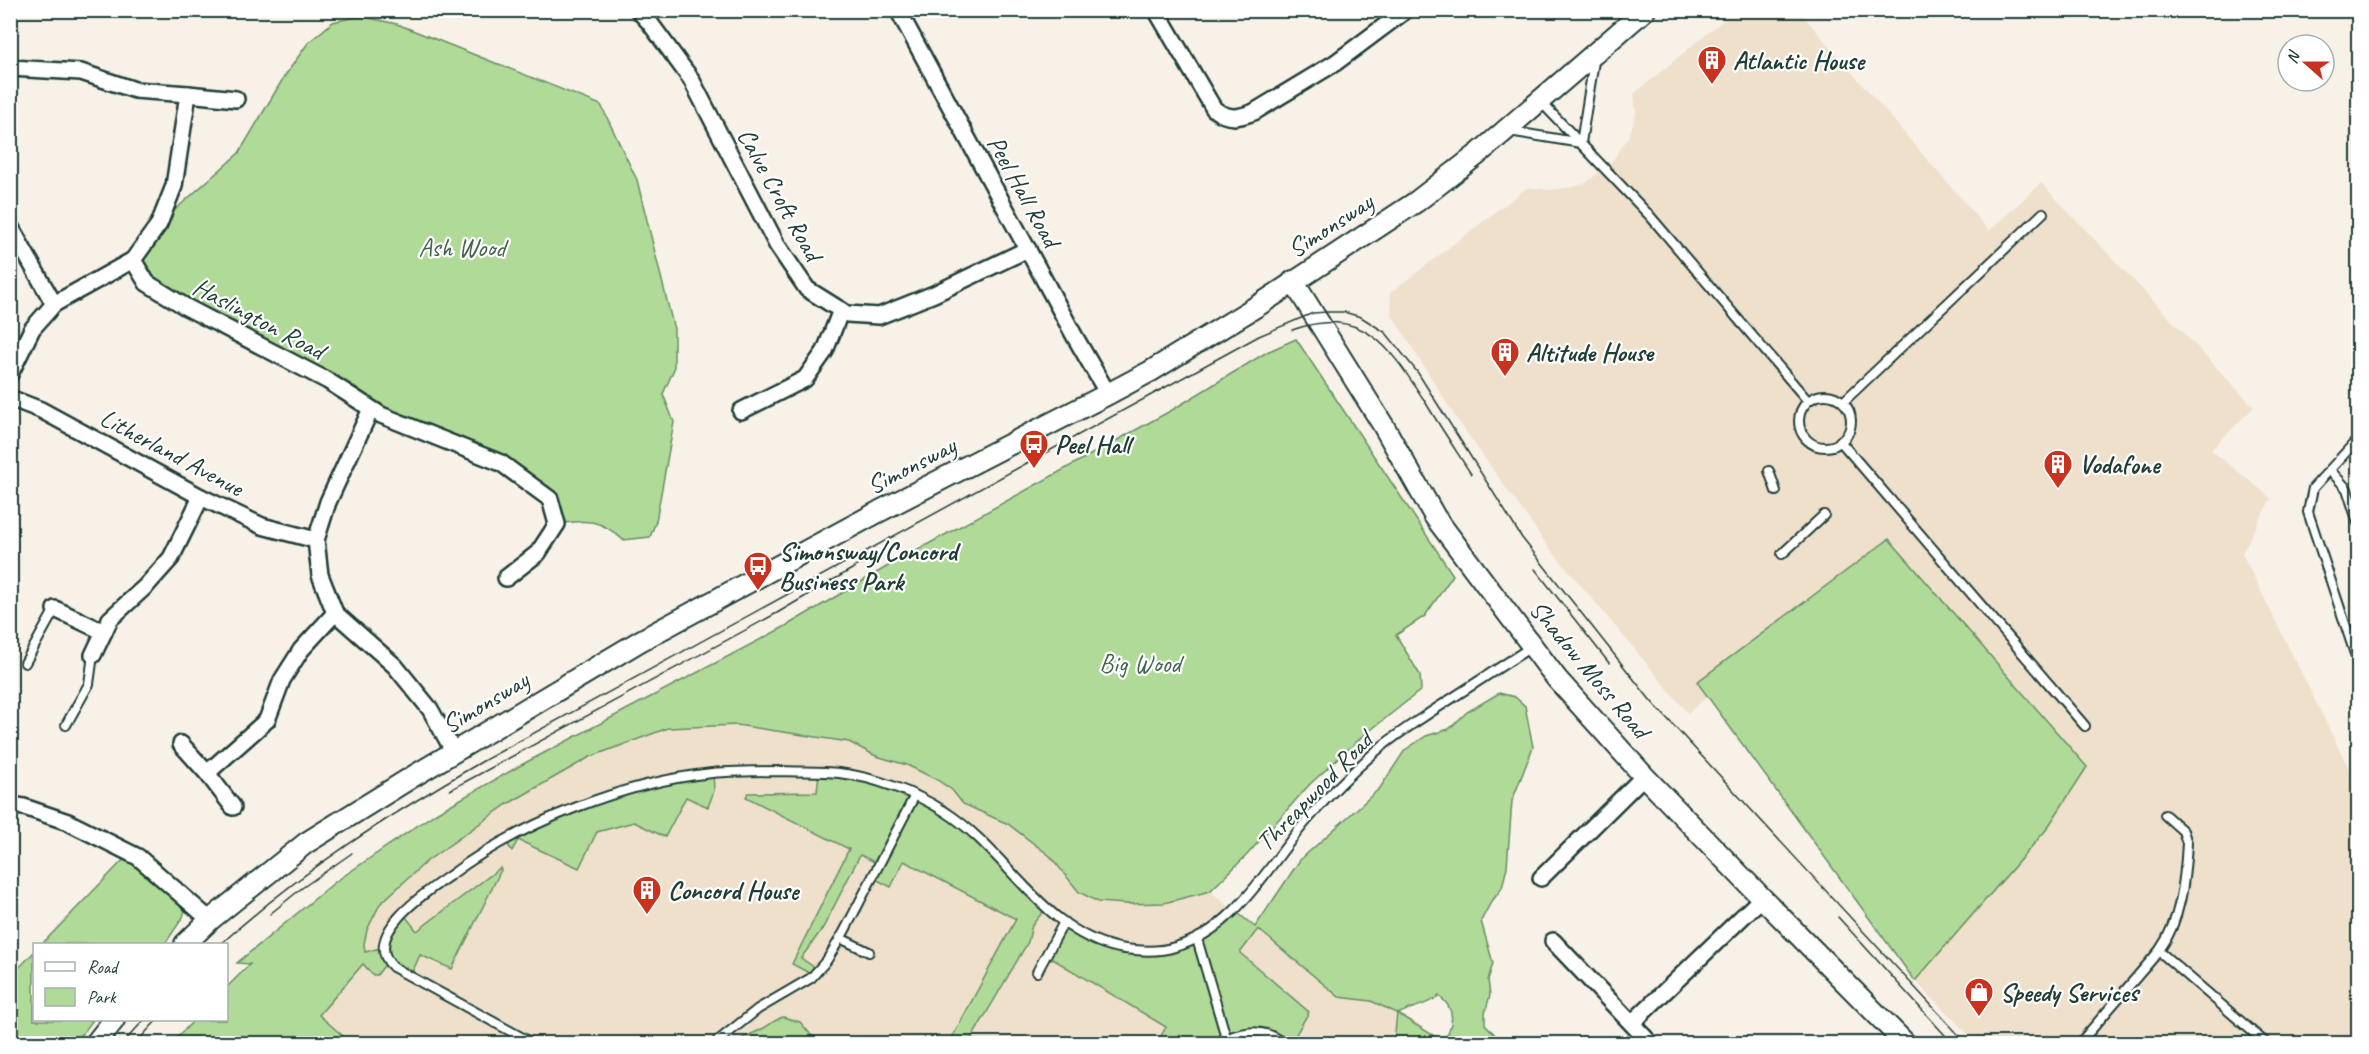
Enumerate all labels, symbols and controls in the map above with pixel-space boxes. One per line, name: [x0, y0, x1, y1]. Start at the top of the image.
north arrow: [2276, 33, 2336, 93]
building icon: Atlantic House: [1696, 44, 1728, 86]
place label: Atlantic House: [1733, 44, 1866, 77]
text: N: [2282, 47, 2305, 66]
street label: Calve Croft Road: [730, 122, 831, 270]
street label: Peel Hall Road: [980, 130, 1069, 256]
street label: Simonsway: [1281, 184, 1381, 265]
park label: Ash Wood: [418, 231, 509, 264]
street label: Haslington Road: [187, 270, 334, 369]
building icon: Altitude House: [1489, 336, 1521, 378]
place label: Altitude House: [1526, 336, 1655, 369]
street label: Litherland Avenue: [95, 401, 250, 505]
street label: Simonsway: [861, 428, 963, 502]
bus stop icon: Peel Hall: [1018, 428, 1050, 470]
place label: Peel Hall: [1055, 428, 1135, 461]
building icon: Vodafone: [2042, 448, 2074, 490]
place label: Vodafone: [2079, 448, 2162, 481]
place label: Simonsway/Concord Business Park: [779, 535, 961, 598]
bus stop icon: Simonsway/Concord Business Park: [742, 550, 774, 592]
street label: Shadow Moss Road: [1522, 593, 1659, 748]
park label: Big Wood: [1099, 647, 1185, 680]
street label: Simonsway: [436, 663, 536, 741]
street label: Threapwood Road: [1249, 722, 1383, 858]
building icon: Concord House: [631, 874, 663, 916]
place label: Concord House: [668, 874, 801, 907]
legend: [33, 943, 228, 1021]
text: Road: [87, 956, 120, 978]
shop icon: Speedy Services: [1963, 976, 1995, 1018]
place label: Speedy Services: [2000, 976, 2141, 1009]
text: Park: [87, 986, 117, 1008]

